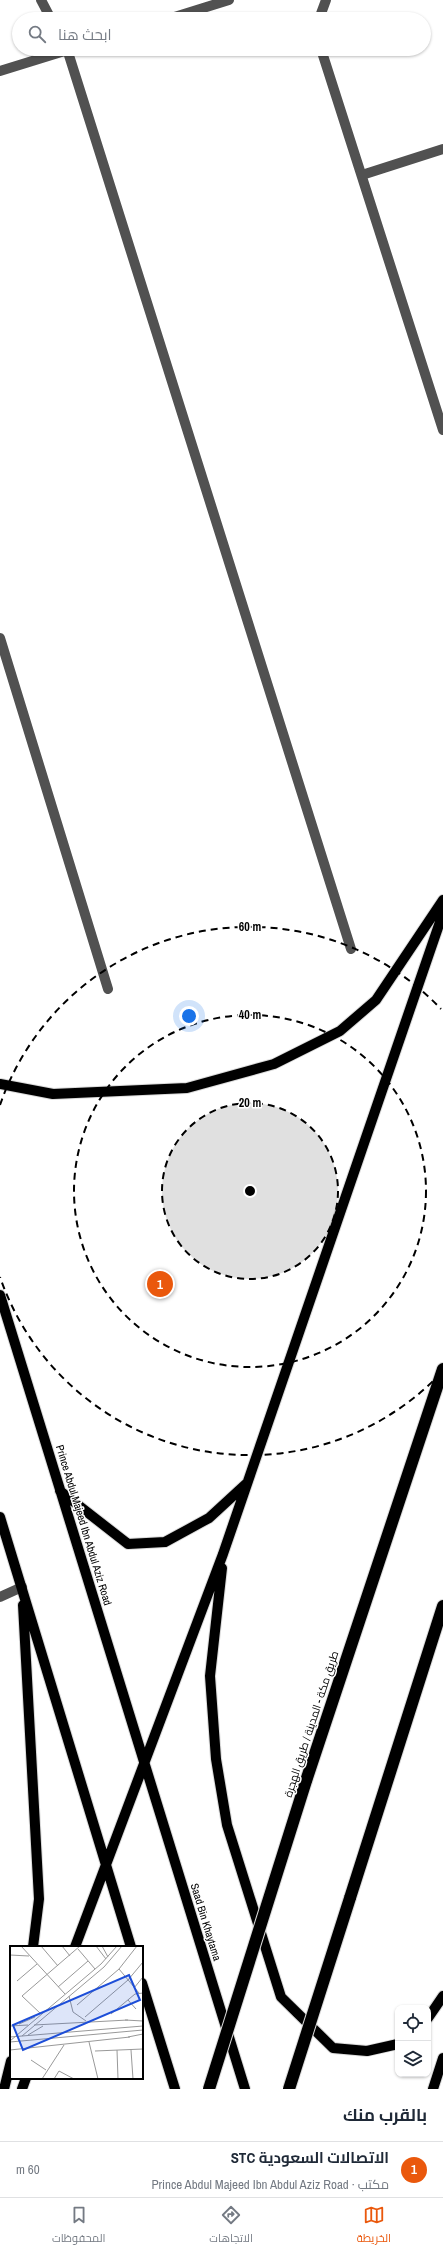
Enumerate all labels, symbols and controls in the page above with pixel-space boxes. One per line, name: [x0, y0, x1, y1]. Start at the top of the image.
search box: [12, 12, 431, 56]
icon: search: [26, 23, 48, 45]
text: ابحث هنا: [58, 24, 112, 45]
text: 60 m: [239, 919, 261, 935]
your location: [179, 1006, 199, 1026]
text: 40 m: [239, 1007, 261, 1023]
text: 20 m: [239, 1095, 261, 1111]
centre of rings: [243, 1184, 257, 1198]
pin: 1: [147, 1269, 173, 1299]
street label: Prince Abdul Majeed Ibn Abdul Aziz Road: [53, 1443, 115, 1607]
street label: طريق مكة - المدينة / طريق الهجرة: [281, 1649, 341, 1799]
street label: Saad Bin Khaytama: [188, 1882, 224, 1962]
inset map: [10, 1946, 143, 2079]
map controls: [395, 2005, 431, 2077]
button: locate: [395, 2005, 431, 2041]
button: layers: [395, 2041, 431, 2077]
text: بالقرب منك: [343, 2103, 427, 2126]
text: الاتصالات السعودية STC: [231, 2147, 389, 2168]
text: 60 m: [16, 2161, 40, 2178]
text: 1: [411, 2161, 417, 2178]
text: مكتب · Prince Abdul Majeed Ibn Abdul Aziz Road: [151, 2176, 389, 2193]
tab: المحفوظات: [52, 2204, 105, 2248]
tab: الاتجاهات: [209, 2204, 253, 2248]
tab: الخريطة: [357, 2204, 391, 2248]

